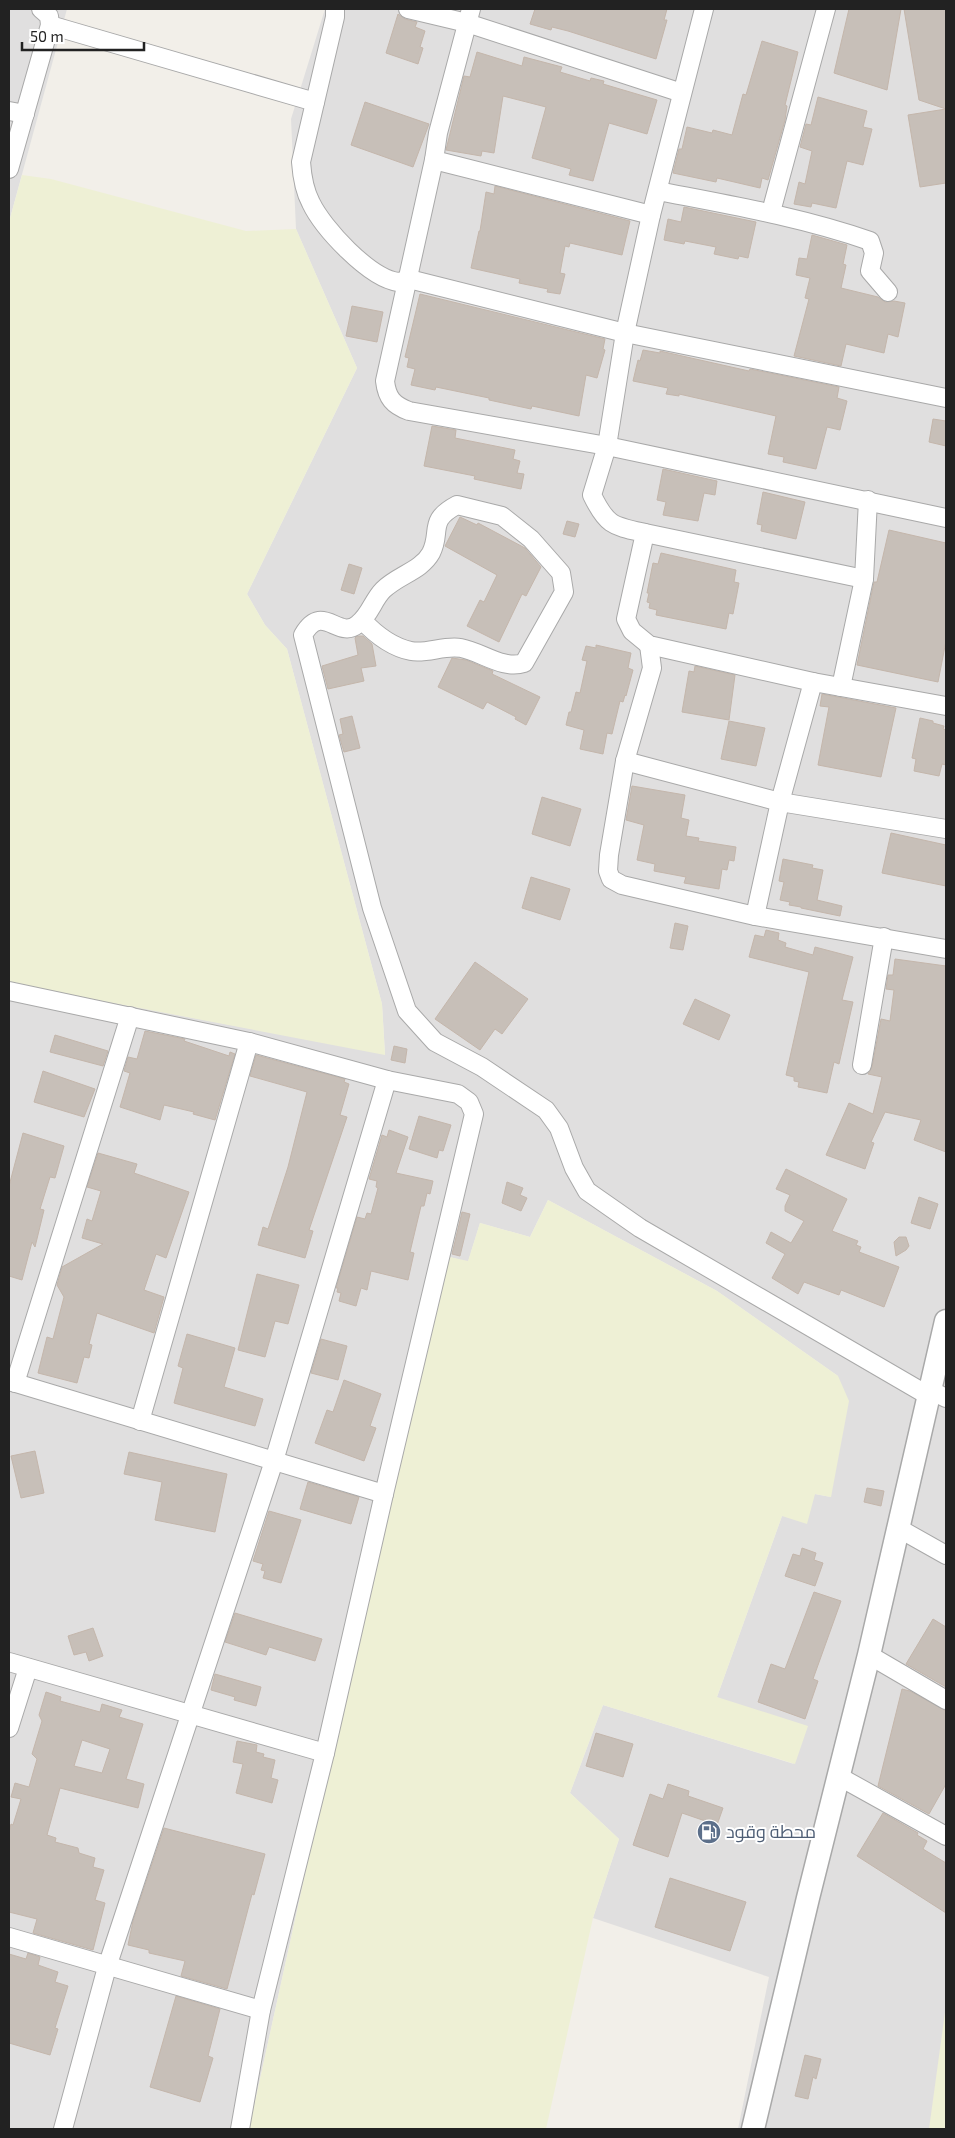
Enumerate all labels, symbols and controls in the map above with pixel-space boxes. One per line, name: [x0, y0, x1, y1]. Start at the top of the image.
scale bar: [22, 20, 145, 52]
text: 50 m: [30, 27, 64, 45]
fuel station icon: محطة وقود: [696, 1819, 722, 1845]
place label: محطة وقود: [726, 1820, 816, 1843]

